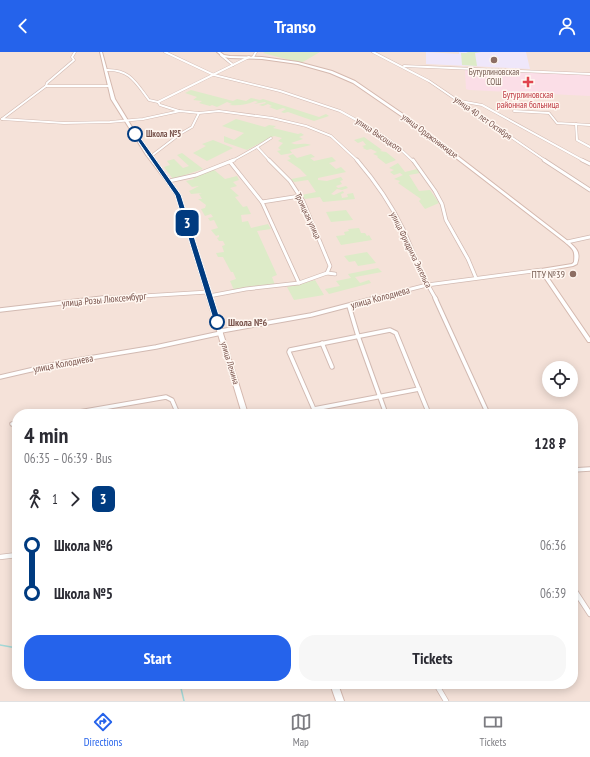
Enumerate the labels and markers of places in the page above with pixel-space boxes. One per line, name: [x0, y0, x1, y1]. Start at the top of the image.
marker: Бутурлиновская СОШ: [489, 55, 499, 65]
place label: Бутурлиновская СОШ: [469, 66, 519, 87]
marker: Бутурлиновская районная больница: [522, 76, 534, 88]
place label: Бутурлиновская районная больница: [497, 89, 560, 110]
marker: Школа №5: [127, 126, 143, 142]
place label: Школа №5: [146, 128, 181, 139]
place label: ПТУ №39: [532, 268, 565, 281]
marker: ПТУ №39: [568, 269, 578, 279]
marker: Школа №6: [209, 314, 225, 330]
place label: Школа №6: [228, 316, 268, 329]

